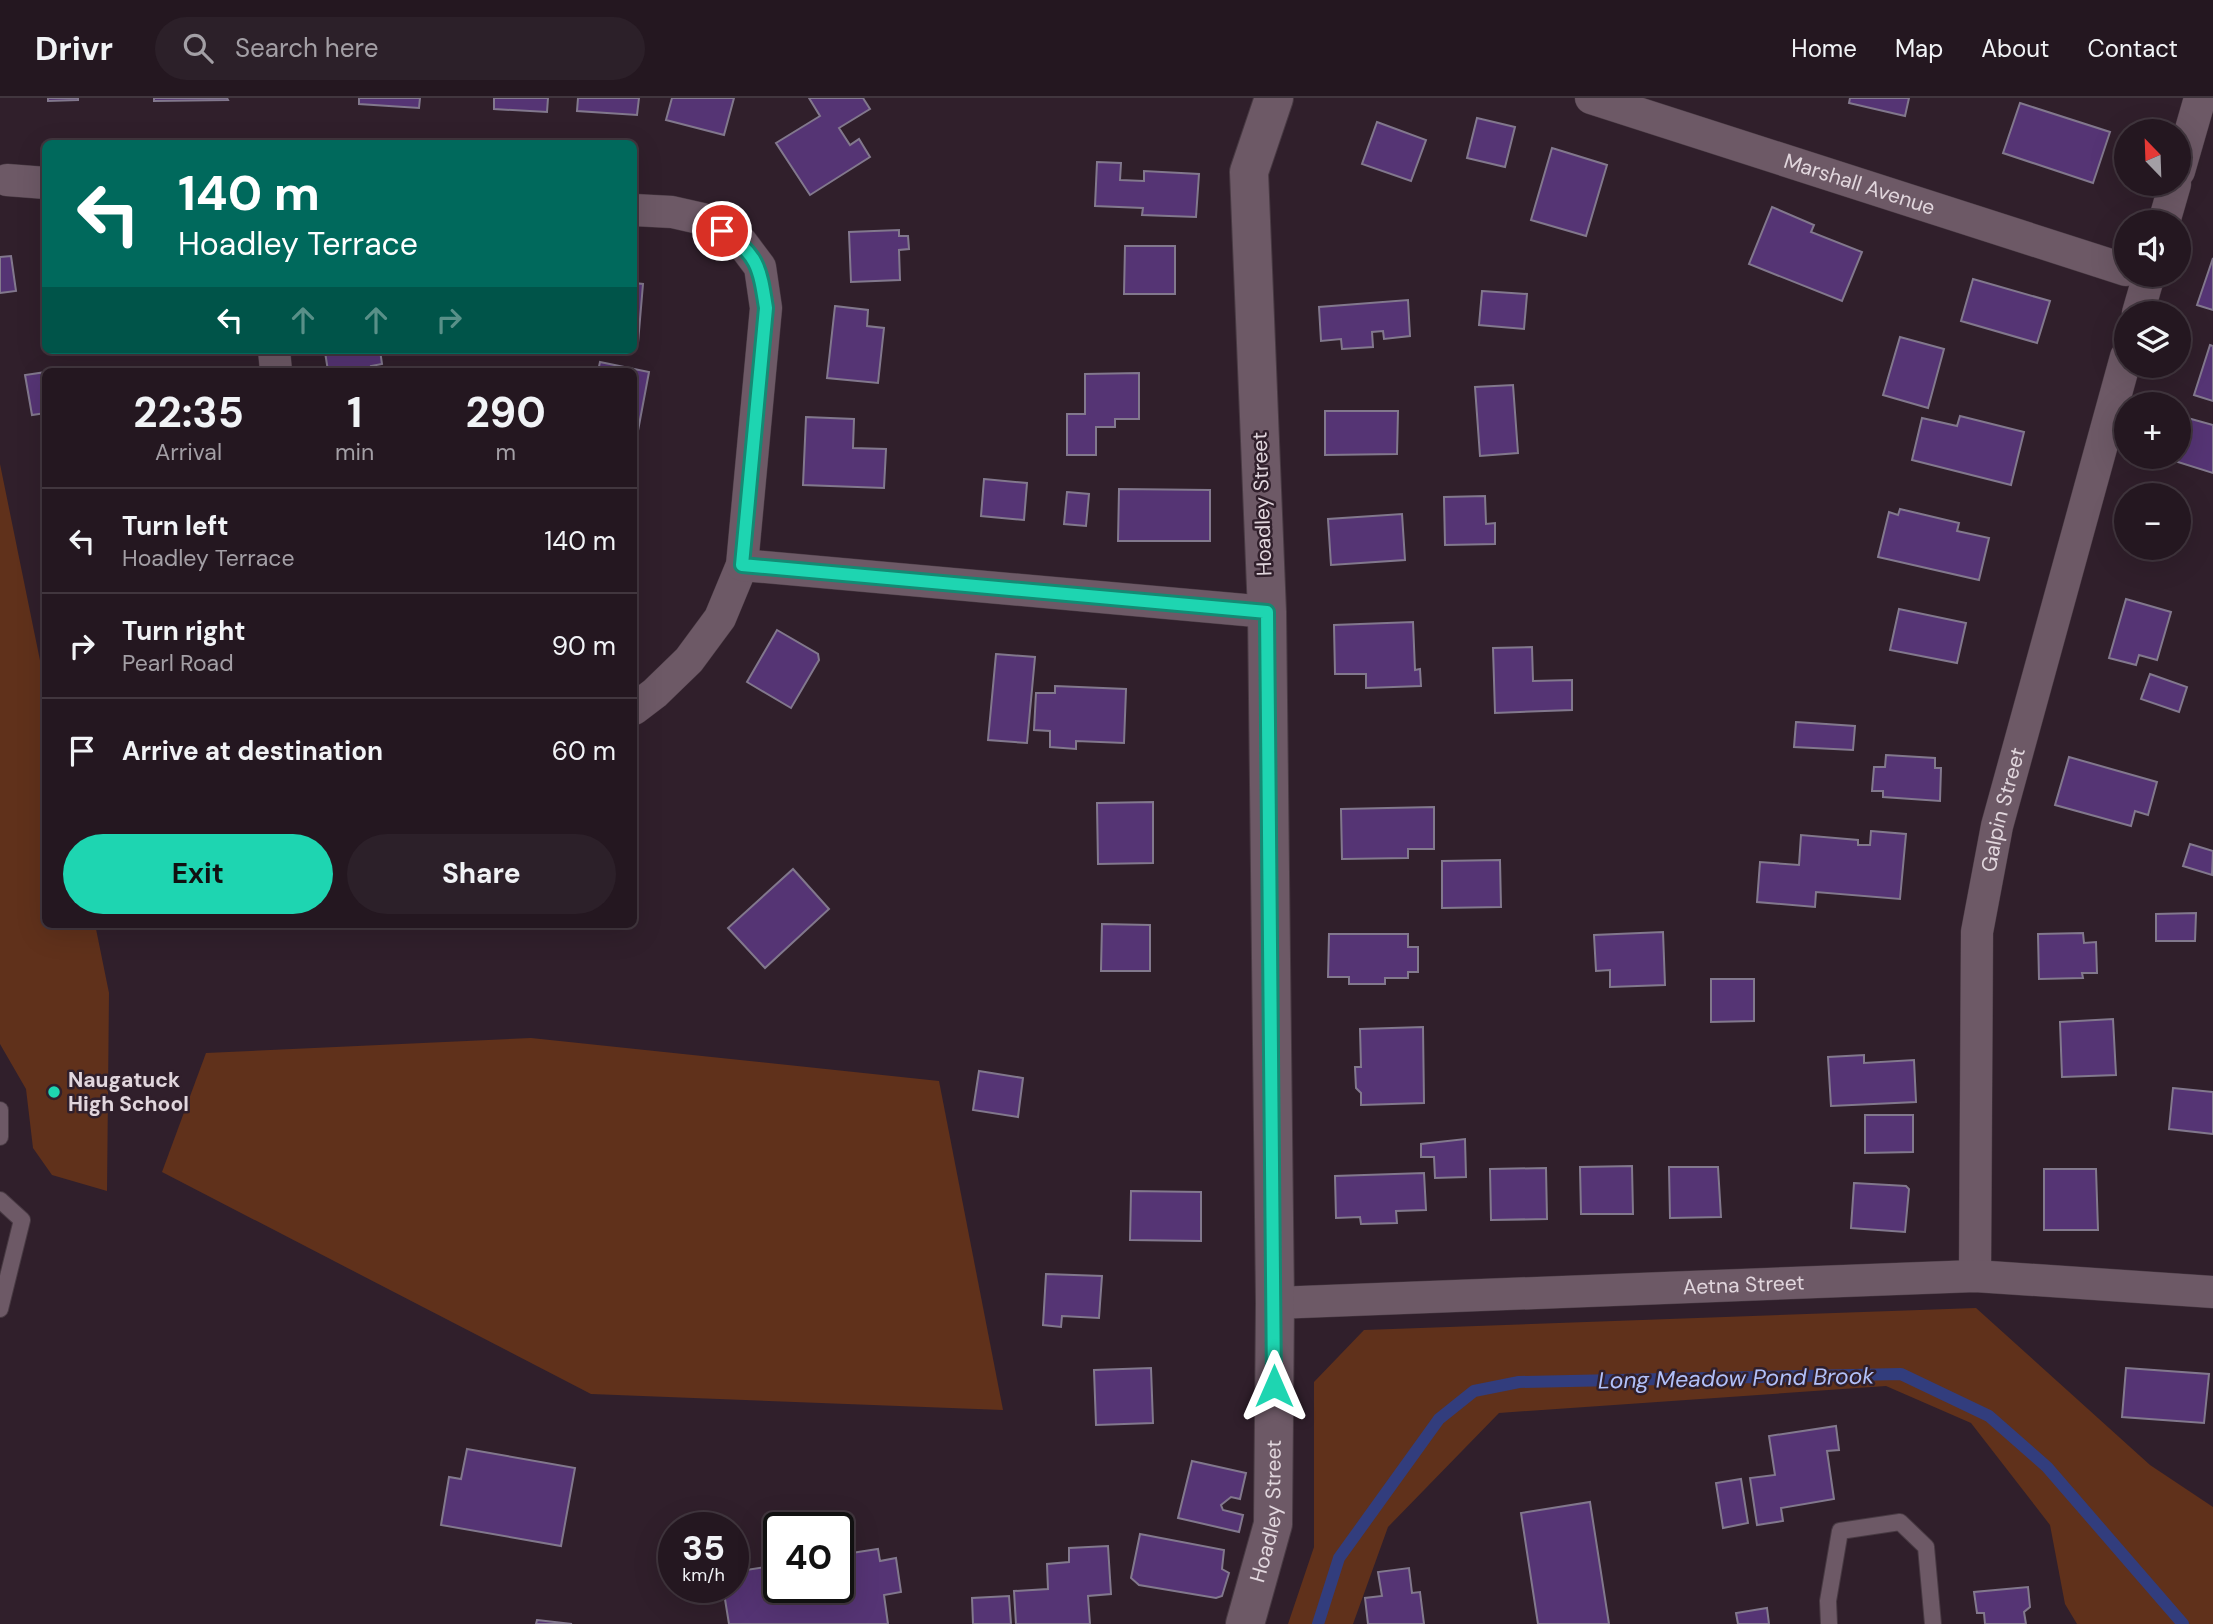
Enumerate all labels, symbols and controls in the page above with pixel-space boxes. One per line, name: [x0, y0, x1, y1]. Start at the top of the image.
search box: [155, 17, 645, 80]
text: Drivr: [35, 27, 113, 70]
icon: search: [179, 29, 217, 67]
text: Search here: [235, 31, 378, 65]
text: Home: [1791, 33, 1857, 64]
text: Map: [1895, 33, 1943, 64]
text: About: [1981, 33, 2050, 64]
text: Contact: [2088, 33, 2178, 64]
north arrow: [2114, 119, 2191, 196]
map controls: [2114, 119, 2191, 560]
street label: Marshall Avenue: [1780, 147, 1939, 222]
text: 140 m: [178, 161, 320, 225]
icon: left: [63, 168, 154, 259]
pin: [692, 201, 752, 261]
button: sound: [2114, 210, 2191, 287]
icon: arrive: [703, 212, 741, 250]
text: Hoadley Terrace: [178, 223, 418, 265]
icon: left: [211, 301, 249, 339]
icon: ahead: [284, 301, 322, 339]
icon: ahead: [357, 301, 395, 339]
icon: right: [430, 301, 468, 339]
button: layers: [2114, 301, 2191, 378]
text: 22:35: [133, 385, 244, 440]
text: 1: [347, 385, 362, 440]
text: 290: [465, 385, 546, 440]
button: +: [2114, 392, 2191, 469]
street label: Hoadley Street: [1245, 431, 1279, 577]
text: Arrival: [155, 437, 222, 467]
text: min: [335, 437, 374, 467]
text: m: [495, 437, 516, 467]
button: −: [2114, 483, 2191, 560]
text: Turn left: [122, 509, 229, 543]
icon: left: [63, 522, 101, 560]
text: 140 m: [544, 524, 616, 558]
text: Hoadley Terrace: [122, 543, 295, 573]
text: Turn right: [122, 614, 246, 648]
icon: right: [63, 627, 101, 665]
text: 90 m: [552, 629, 616, 663]
text: Pearl Road: [122, 648, 234, 678]
icon: arrive: [63, 732, 101, 770]
text: Arrive at destination: [122, 734, 383, 768]
text: 60 m: [552, 734, 616, 768]
street label: Galpin Street: [1975, 744, 2032, 874]
button: Exit: [63, 834, 333, 914]
button: Share: [347, 834, 616, 914]
place label: Naugatuck High School: [68, 1066, 189, 1118]
marker: Naugatuck High School: [46, 1084, 62, 1100]
street label: Aetna Street: [1682, 1269, 1805, 1301]
position arrow: [1237, 1349, 1311, 1423]
water label: Long Meadow Pond Brook: [1598, 1361, 1875, 1395]
street label: Hoadley Street: [1243, 1440, 1288, 1586]
speed limit sign: 40: [763, 1512, 854, 1603]
text: 35: [682, 1525, 725, 1571]
text: km/h: [682, 1563, 725, 1587]

